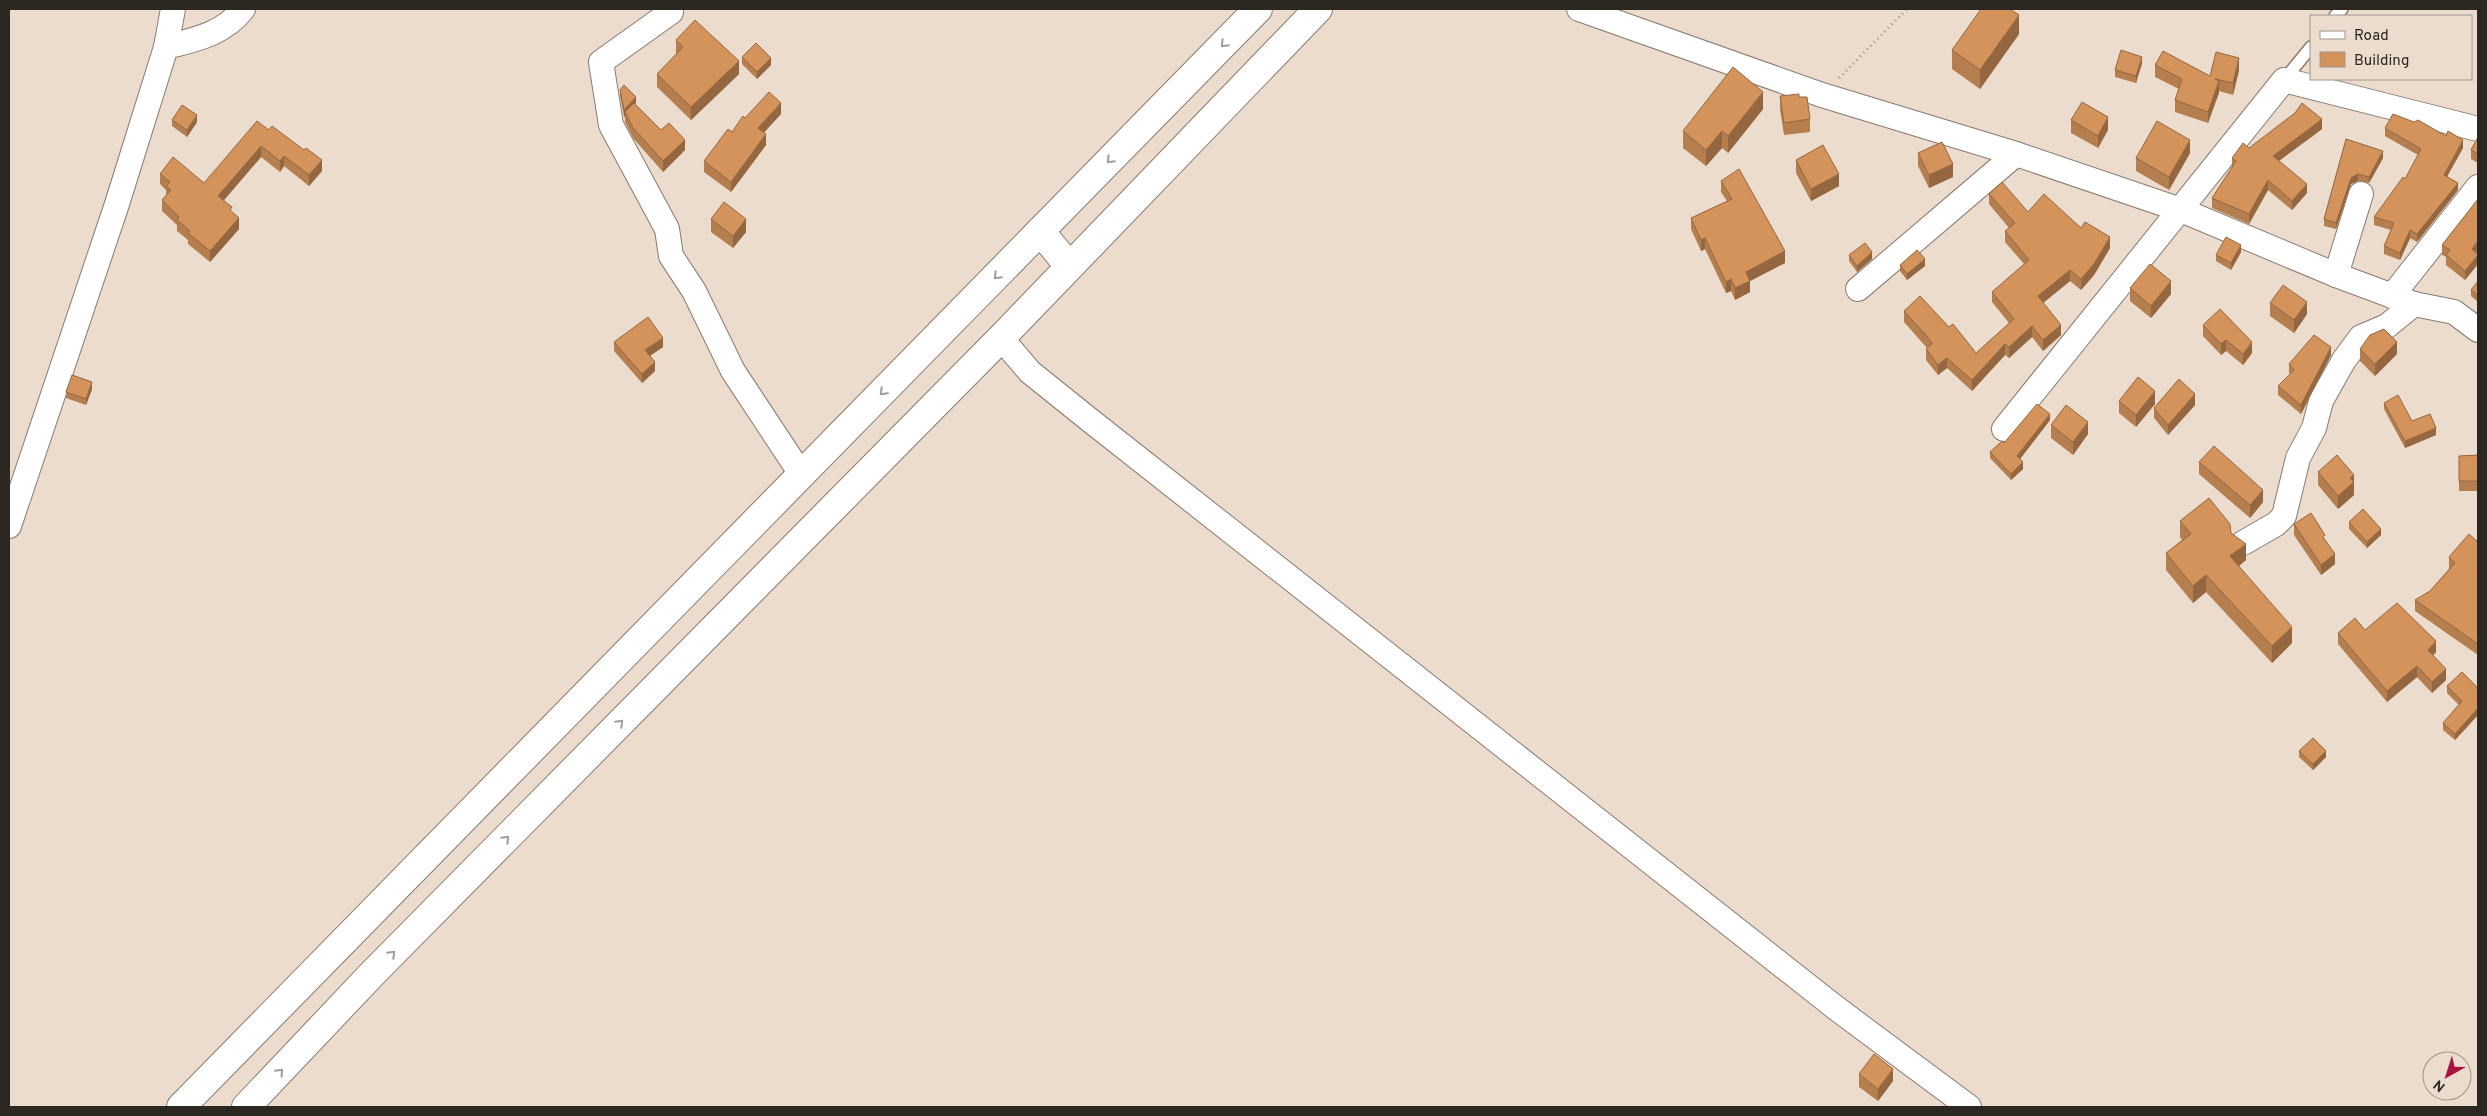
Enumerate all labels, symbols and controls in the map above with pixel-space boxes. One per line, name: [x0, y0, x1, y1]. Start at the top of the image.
legend: [2310, 15, 2472, 80]
text: Road: [2354, 27, 2389, 46]
one-way arrow: [1221, 38, 1230, 47]
text: Building: [2354, 52, 2409, 71]
one-way arrow: [1107, 154, 1116, 163]
one-way arrow: [993, 270, 1002, 279]
one-way arrow: [879, 386, 888, 395]
one-way arrow: [614, 720, 623, 729]
one-way arrow: [500, 835, 509, 844]
one-way arrow: [386, 951, 395, 960]
north arrow: [2422, 1051, 2472, 1101]
one-way arrow: [274, 1069, 283, 1078]
text: N: [2431, 1075, 2449, 1095]

